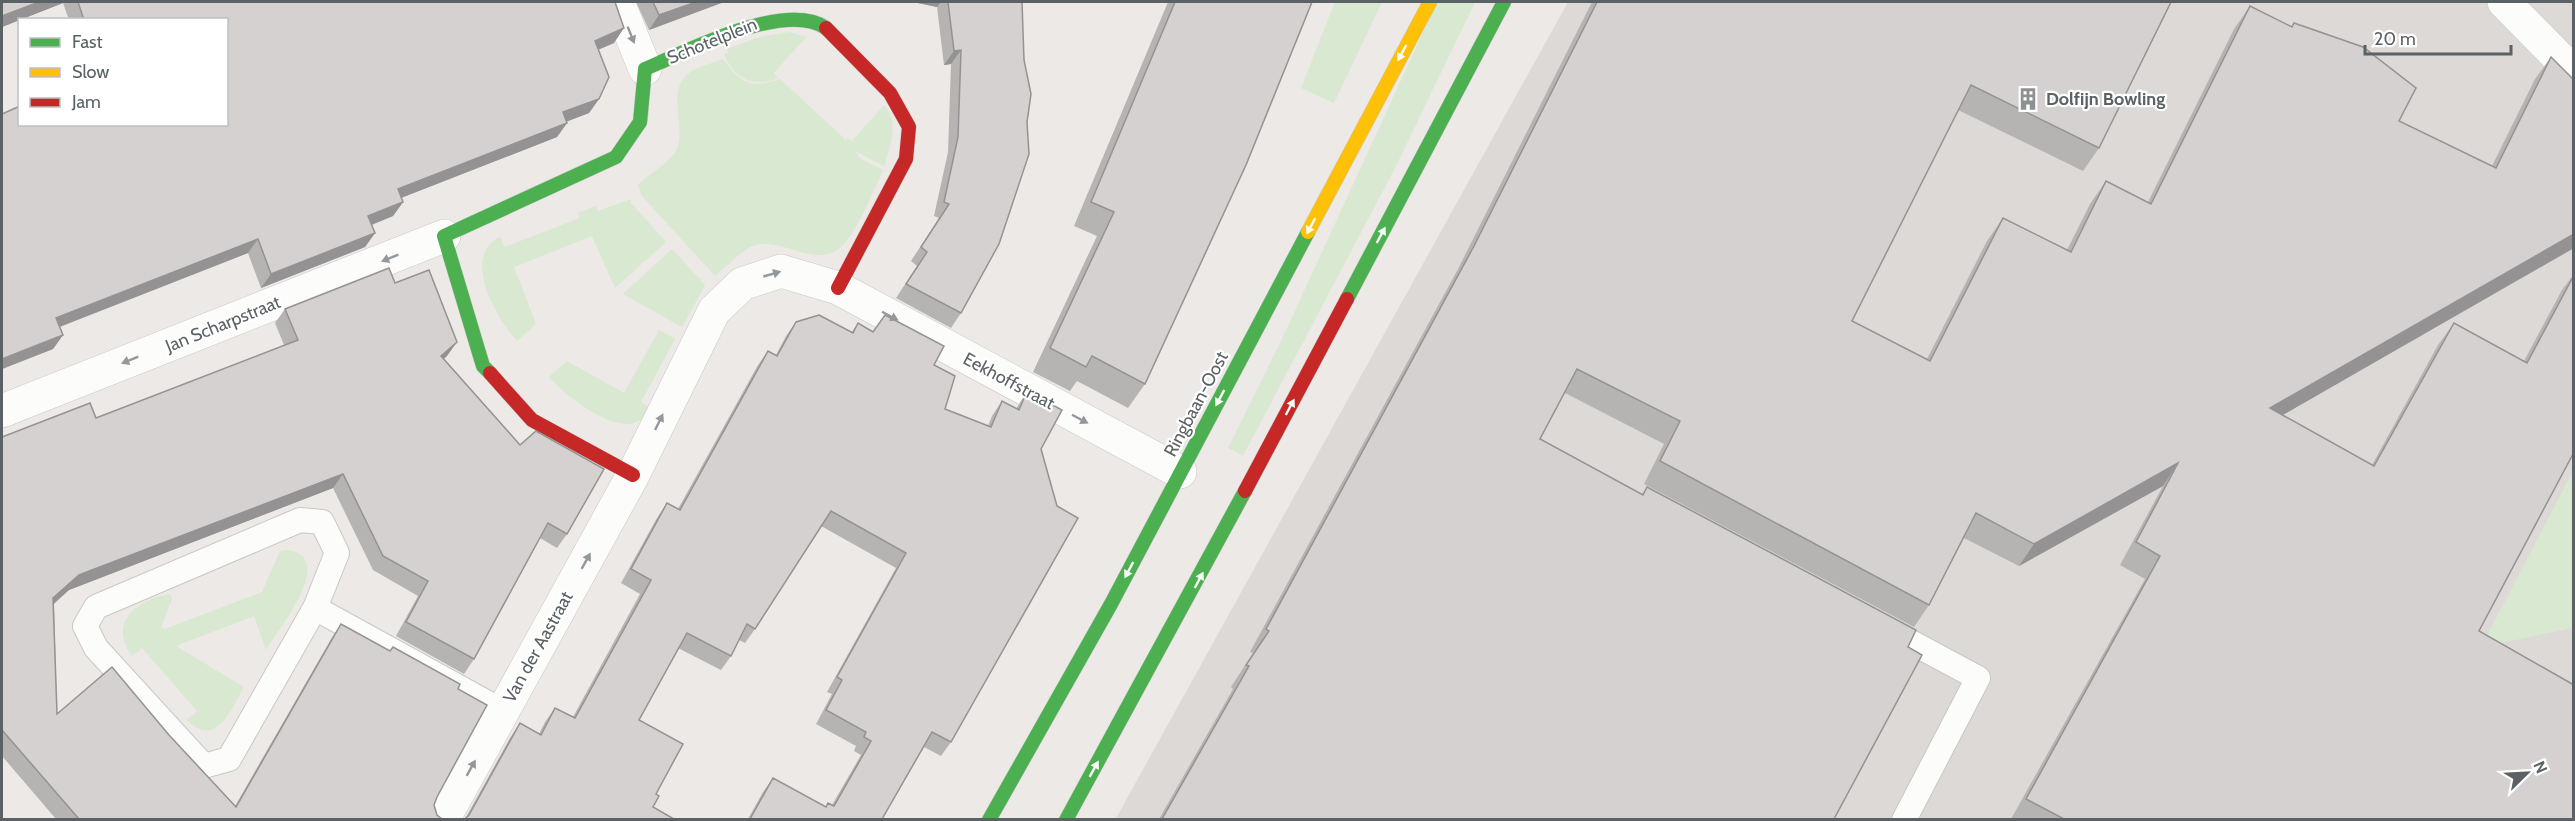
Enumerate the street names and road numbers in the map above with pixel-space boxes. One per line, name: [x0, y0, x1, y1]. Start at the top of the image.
street label: Schotelplein: [664, 13, 760, 69]
street label: Jan Scharpstraat: [161, 291, 284, 357]
street label: Eekhoffstraat: [959, 348, 1059, 414]
street label: Ringbaan-Oost: [1159, 348, 1233, 460]
street label: Van der Aastraat: [498, 587, 578, 707]

